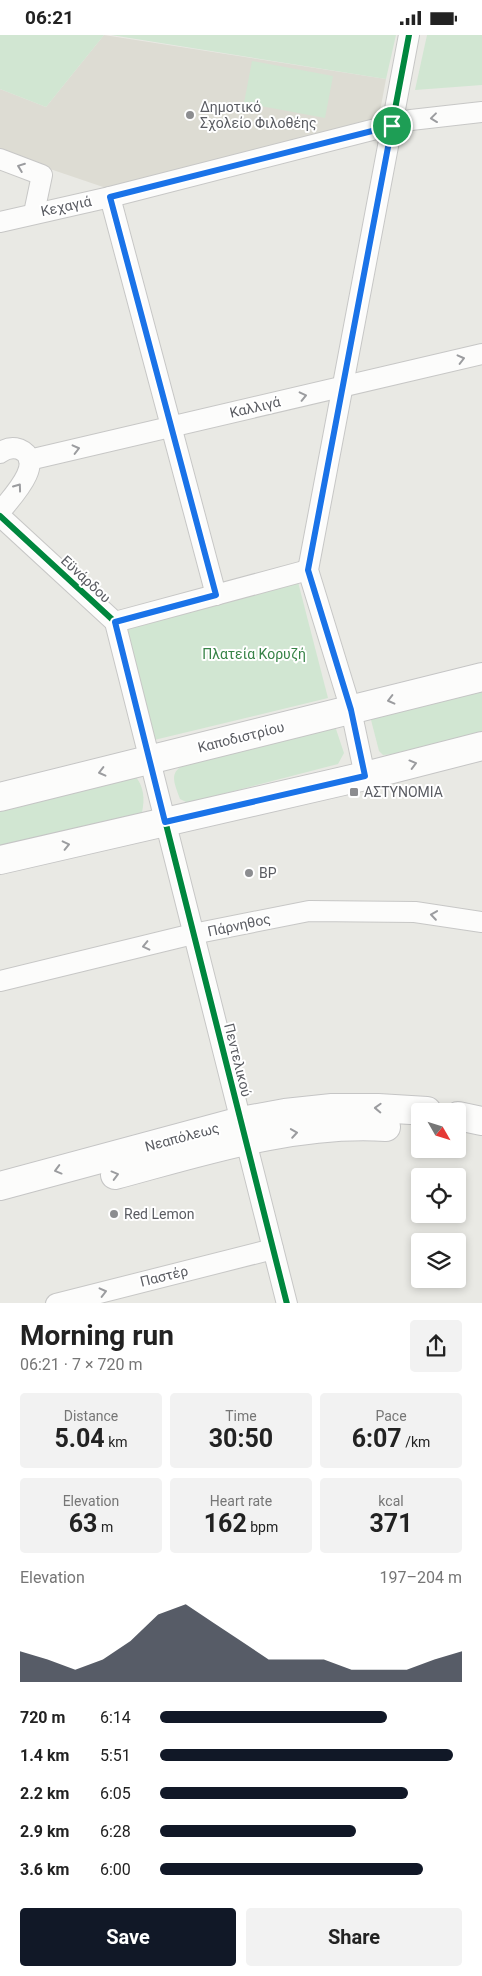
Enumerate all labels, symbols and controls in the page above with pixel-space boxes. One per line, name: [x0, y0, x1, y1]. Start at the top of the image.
text: 06:21: [25, 6, 74, 29]
place label: Δημοτικό Σχολείο Φιλοθέης: [200, 99, 316, 131]
pin: [371, 105, 413, 147]
marker: Δημοτικό Σχολείο Φιλοθέης: [184, 109, 196, 121]
icon: arrive: [378, 112, 406, 140]
one-way arrow: [429, 112, 438, 122]
one-way arrow: [17, 163, 26, 173]
street label: Κεχαγιά: [39, 193, 93, 219]
one-way arrow: [457, 354, 466, 365]
one-way arrow: [298, 391, 307, 402]
street label: Καλλιγά: [228, 393, 282, 421]
one-way arrow: [72, 444, 81, 455]
one-way arrow: [12, 483, 21, 493]
street label: Εϋνάρδου: [58, 552, 114, 606]
park label: Πλατεία Κορυζή: [202, 646, 306, 662]
one-way arrow: [387, 694, 396, 705]
street label: Καποδιστρίου: [196, 719, 286, 755]
one-way arrow: [408, 759, 417, 770]
one-way arrow: [98, 766, 107, 777]
place label: ΑΣΤΥΝΟΜΙΑ: [364, 784, 443, 800]
marker: ΑΣΤΥΝΟΜΙΑ: [348, 786, 360, 798]
one-way arrow: [62, 840, 71, 851]
place label: BP: [259, 865, 277, 881]
marker: BP: [243, 867, 255, 879]
one-way arrow: [429, 910, 437, 921]
street label: Πάρνηθος: [206, 911, 272, 939]
one-way arrow: [142, 940, 150, 951]
street label: Πεντελικού: [221, 1022, 255, 1098]
one-way arrow: [374, 1103, 382, 1113]
north arrow: [411, 1103, 466, 1157]
map controls: [411, 1103, 466, 1288]
street label: Νεαπόλεως: [143, 1119, 221, 1155]
one-way arrow: [289, 1128, 298, 1138]
one-way arrow: [55, 1165, 63, 1175]
button: locate: [411, 1168, 466, 1223]
one-way arrow: [110, 1170, 119, 1181]
place label: Red Lemon: [124, 1206, 194, 1222]
marker: Red Lemon: [108, 1208, 120, 1220]
button: layers: [411, 1233, 466, 1288]
street label: Παστέρ: [138, 1262, 190, 1290]
one-way arrow: [98, 1287, 107, 1298]
text: Morning run: [20, 1319, 174, 1352]
button: share: [410, 1320, 462, 1372]
text: 06:21 · 7 × 720 m: [20, 1355, 142, 1374]
text: Distance: [64, 1408, 118, 1424]
text: Time: [225, 1408, 257, 1424]
text: Pace: [375, 1408, 407, 1424]
text: 5.04: [54, 1424, 105, 1453]
text: 30:50: [209, 1424, 273, 1453]
text: 6:07: [352, 1424, 402, 1453]
text: km: [105, 1434, 128, 1450]
text: /km: [402, 1434, 430, 1450]
text: Elevation: [63, 1493, 119, 1509]
text: Heart rate: [210, 1493, 272, 1509]
text: kcal: [378, 1493, 404, 1509]
text: 63: [69, 1509, 97, 1538]
text: 162: [204, 1509, 247, 1538]
text: 371: [369, 1509, 413, 1538]
text: m: [97, 1519, 113, 1535]
text: bpm: [247, 1519, 278, 1535]
text: Elevation: [20, 1568, 85, 1587]
text: 197–204 m: [380, 1568, 462, 1587]
text: 720 m: [20, 1708, 65, 1727]
text: 6:14: [100, 1708, 131, 1727]
text: 1.4 km: [20, 1746, 69, 1765]
text: 5:51: [100, 1746, 131, 1765]
text: 2.2 km: [20, 1784, 69, 1803]
text: 6:05: [100, 1784, 131, 1803]
text: 2.9 km: [20, 1822, 69, 1841]
text: 6:28: [100, 1822, 131, 1841]
text: 3.6 km: [20, 1860, 69, 1879]
text: 6:00: [100, 1860, 131, 1879]
button: Save: [20, 1908, 236, 1966]
button: Share: [246, 1908, 462, 1966]

